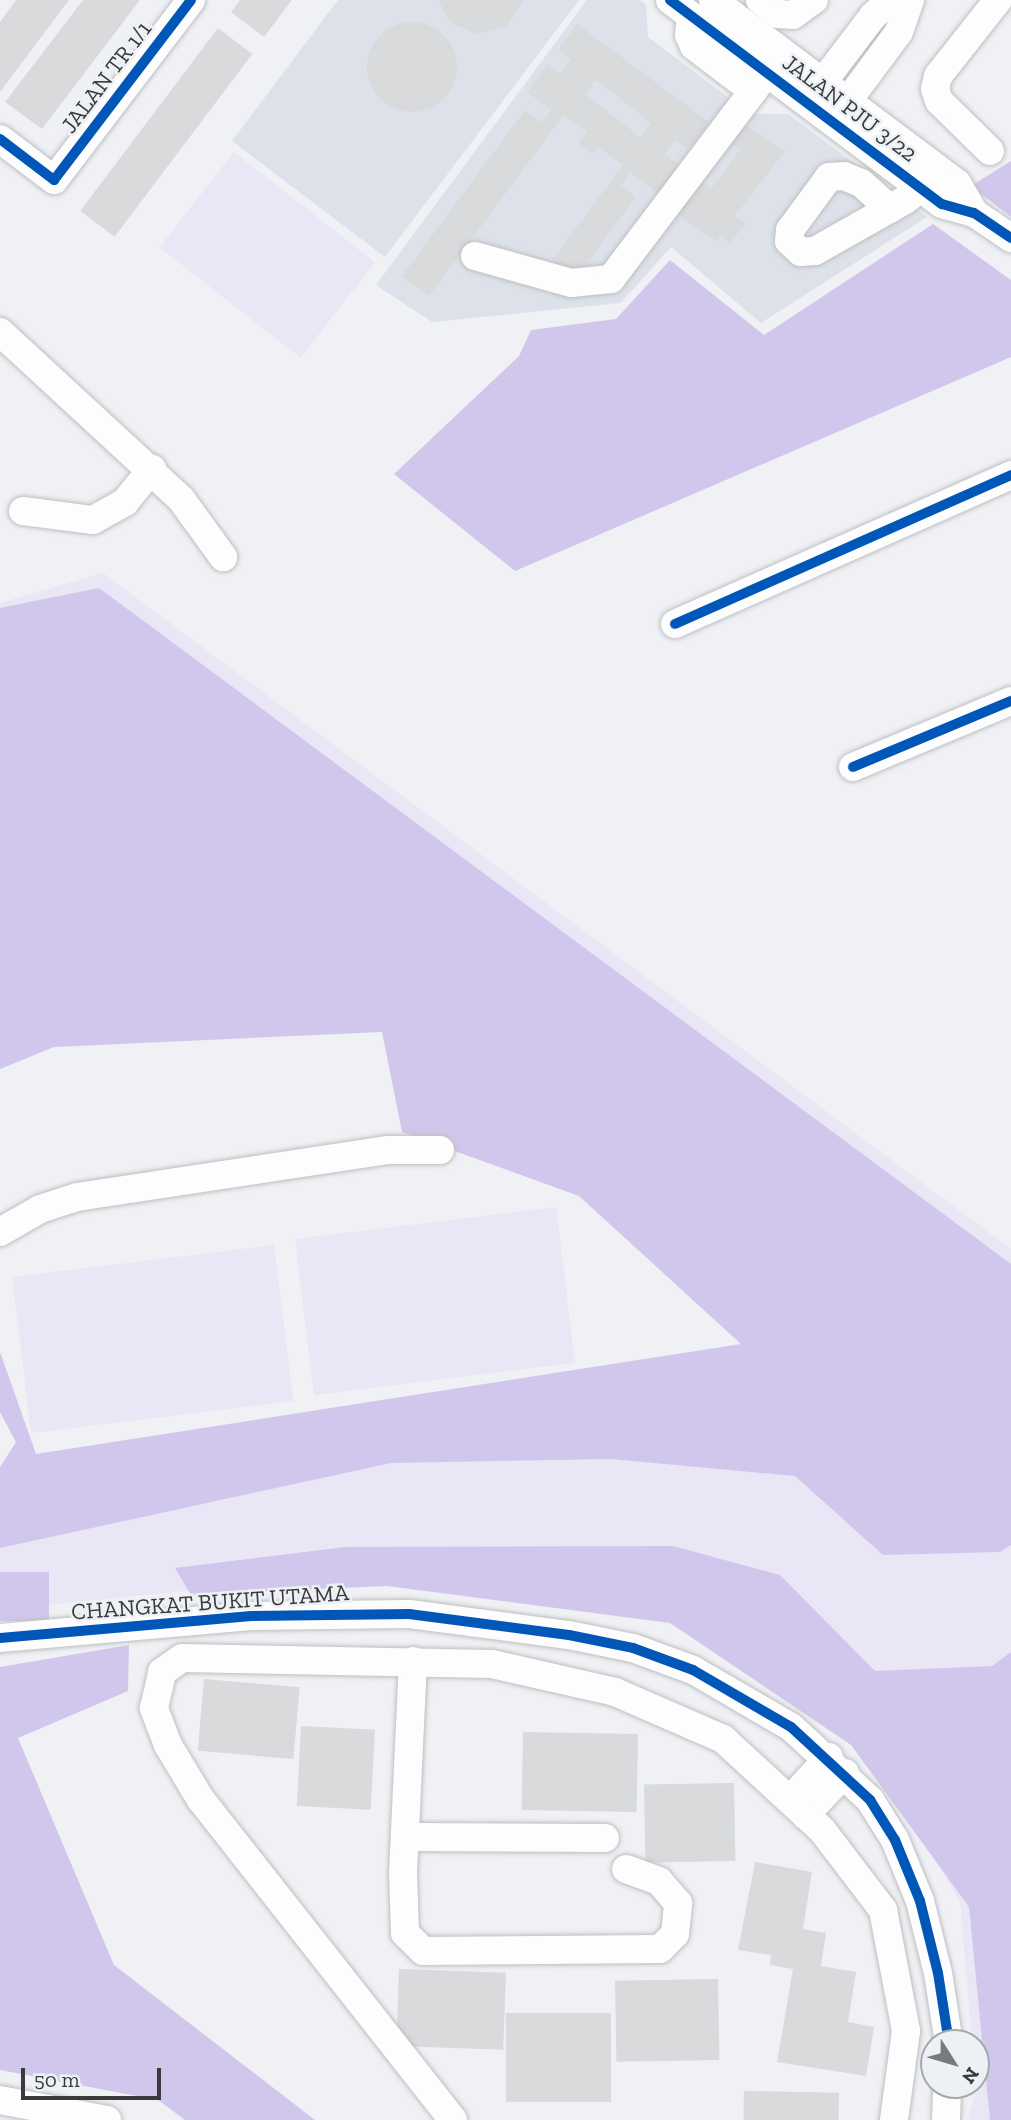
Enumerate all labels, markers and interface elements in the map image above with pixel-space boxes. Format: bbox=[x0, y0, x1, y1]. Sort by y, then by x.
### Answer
street label: JALAN TR 1/1 bbox=[55, 15, 157, 139]
street label: JALAN PJU 3/22 bbox=[777, 49, 923, 167]
street label: CHANGKAT BUKIT UTAMA bbox=[70, 1578, 350, 1626]
north arrow bbox=[920, 2029, 990, 2099]
scale bar bbox=[24, 2054, 164, 2098]
text: N bbox=[957, 2063, 984, 2088]
text: 50 m bbox=[34, 2067, 80, 2092]

